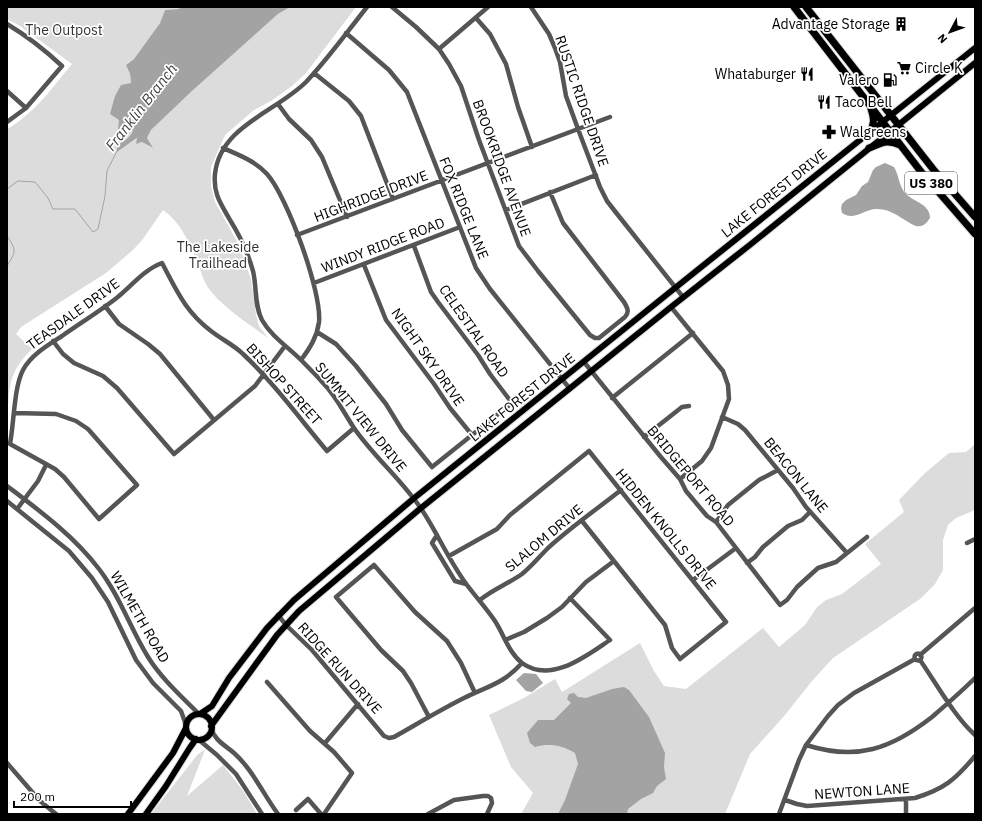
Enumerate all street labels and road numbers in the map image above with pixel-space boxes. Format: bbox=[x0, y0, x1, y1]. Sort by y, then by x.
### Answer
street label: RUSTIC RIDGE DRIVE bbox=[551, 33, 613, 169]
street label: BROOKRIDGE AVENUE bbox=[469, 97, 535, 239]
street label: LAKE FOREST DRIVE bbox=[717, 145, 831, 241]
street label: FOX RIDGE LANE bbox=[435, 154, 493, 262]
street label: HIGHRIDGE DRIVE bbox=[311, 166, 431, 226]
road number: US 380 bbox=[905, 172, 957, 194]
street label: WINDY RIDGE ROAD bbox=[319, 213, 447, 277]
street label: TEASDALE DRIVE bbox=[23, 274, 123, 354]
street label: CELESTIAL ROAD bbox=[435, 281, 513, 381]
street label: NIGHT SKY DRIVE bbox=[388, 305, 468, 409]
street label: BISHOP STREET bbox=[243, 339, 325, 429]
street label: LAKE FOREST DRIVE bbox=[465, 349, 579, 445]
street label: SUMMIT VIEW DRIVE bbox=[311, 359, 411, 475]
street label: BRIDGEPORT ROAD bbox=[644, 422, 738, 530]
street label: BEACON LANE bbox=[760, 434, 832, 516]
street label: HIDDEN KNOLLS DRIVE bbox=[612, 465, 720, 593]
street label: SLALOM DRIVE bbox=[501, 500, 587, 576]
street label: WILMETH ROAD bbox=[107, 568, 173, 666]
street label: RIDGE RUN DRIVE bbox=[294, 618, 386, 718]
street label: NEWTON LANE bbox=[814, 779, 910, 803]

